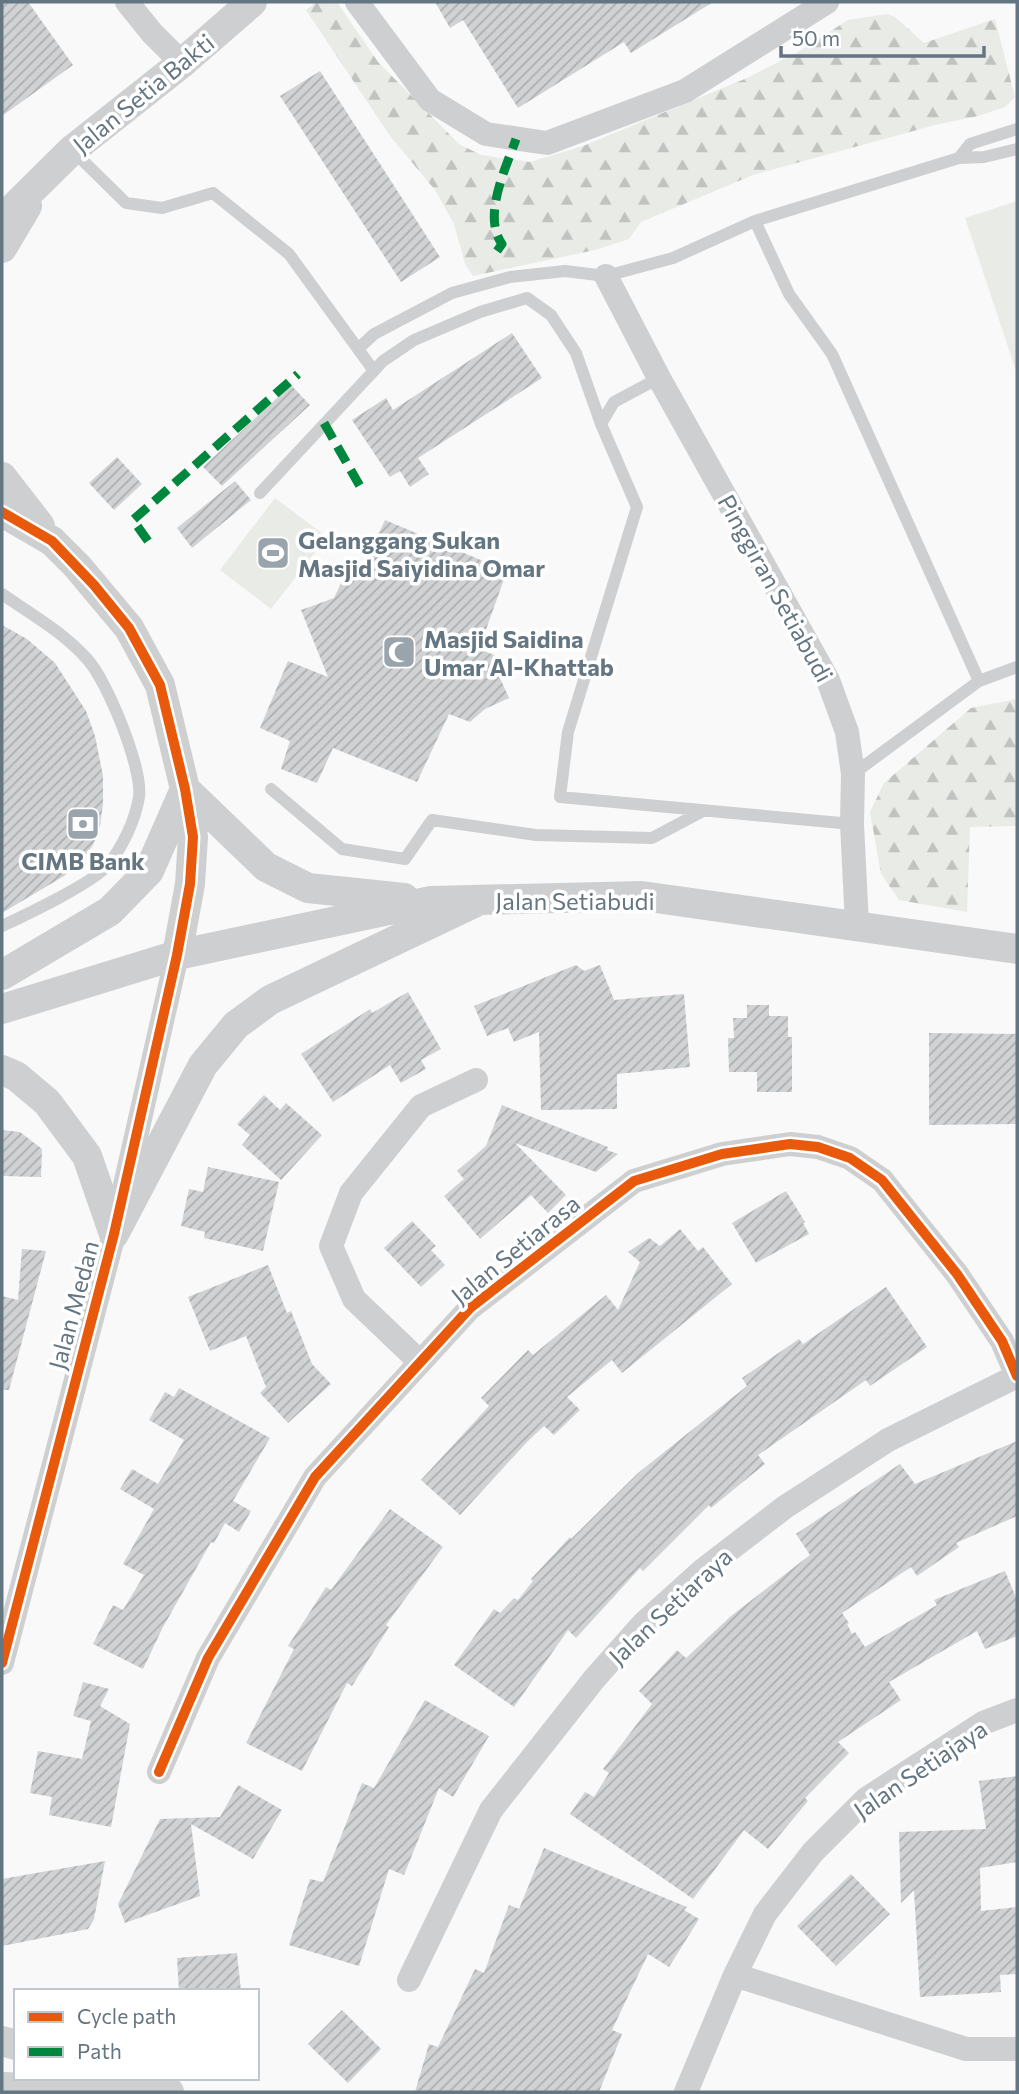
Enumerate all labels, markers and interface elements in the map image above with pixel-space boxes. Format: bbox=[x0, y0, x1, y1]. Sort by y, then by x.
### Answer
scale bar bbox=[781, 14, 984, 58]
text: 50 m bbox=[792, 25, 840, 50]
street label: Jalan Setia Bakti bbox=[67, 27, 219, 159]
street label: Pinggiran Setiabudi bbox=[712, 489, 840, 687]
place label: Gelanggang Sukan Masjid Saiyidina Omar bbox=[298, 525, 545, 582]
sports icon: Gelanggang Sukan Masjid Saiyidina Omar bbox=[254, 534, 292, 572]
place label: Masjid Saidina Umar Al-Khattab bbox=[424, 624, 614, 681]
mosque icon: Masjid Saidina Umar Al-Khattab bbox=[380, 633, 418, 671]
bank icon: CIMB Bank bbox=[64, 805, 102, 843]
place label: CIMB Bank bbox=[21, 846, 145, 875]
street label: Jalan Setiabudi bbox=[495, 886, 655, 915]
street label: Jalan Setiarasa bbox=[445, 1188, 585, 1310]
street label: Jalan Medan bbox=[42, 1237, 104, 1373]
street label: Jalan Setiaraya bbox=[602, 1542, 738, 1670]
street label: Jalan Setiajaya bbox=[848, 1714, 992, 1824]
legend bbox=[14, 1989, 259, 2080]
text: Cycle path bbox=[77, 2003, 176, 2028]
text: Path bbox=[77, 2038, 122, 2063]

